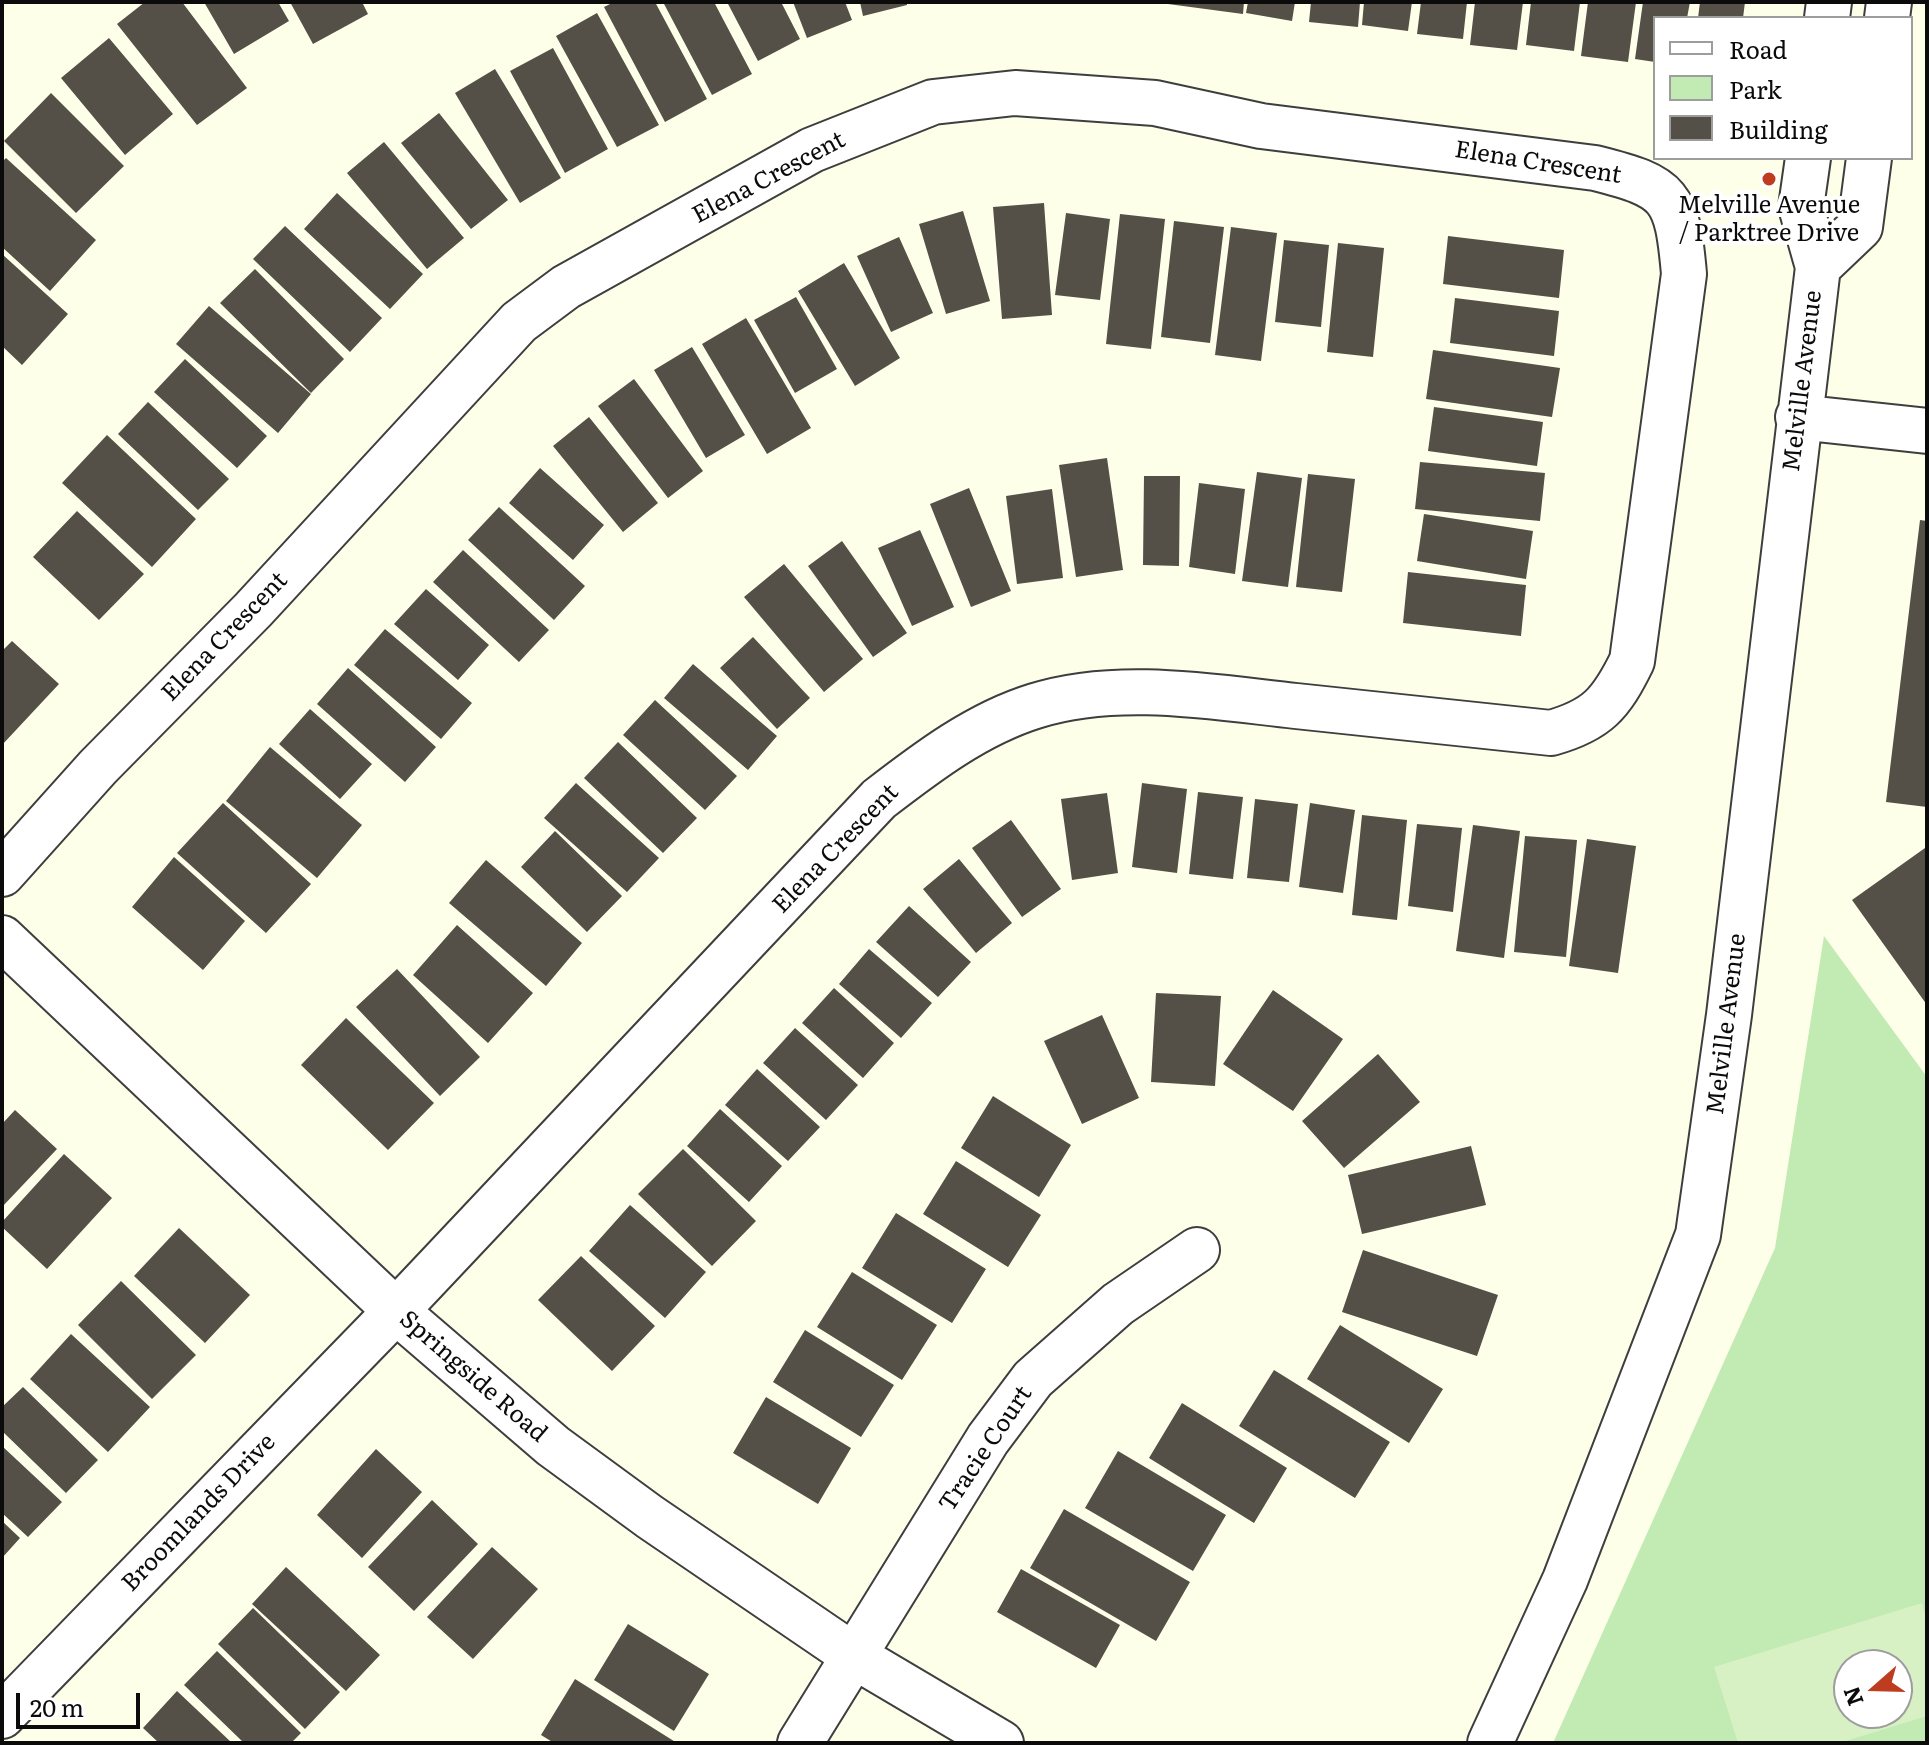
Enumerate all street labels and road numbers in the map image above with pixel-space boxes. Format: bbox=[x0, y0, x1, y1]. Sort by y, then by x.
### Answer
street label: Elena Crescent bbox=[688, 126, 850, 230]
street label: Elena Crescent bbox=[1452, 136, 1624, 190]
street label: Melville Avenue bbox=[1778, 289, 1828, 473]
street label: Elena Crescent bbox=[156, 566, 294, 708]
street label: Elena Crescent bbox=[767, 778, 905, 920]
street label: Melville Avenue bbox=[1702, 932, 1752, 1116]
street label: Springside Road bbox=[393, 1305, 553, 1449]
street label: Tracie Court bbox=[933, 1381, 1039, 1517]
street label: Broomlands Drive bbox=[116, 1428, 282, 1598]

